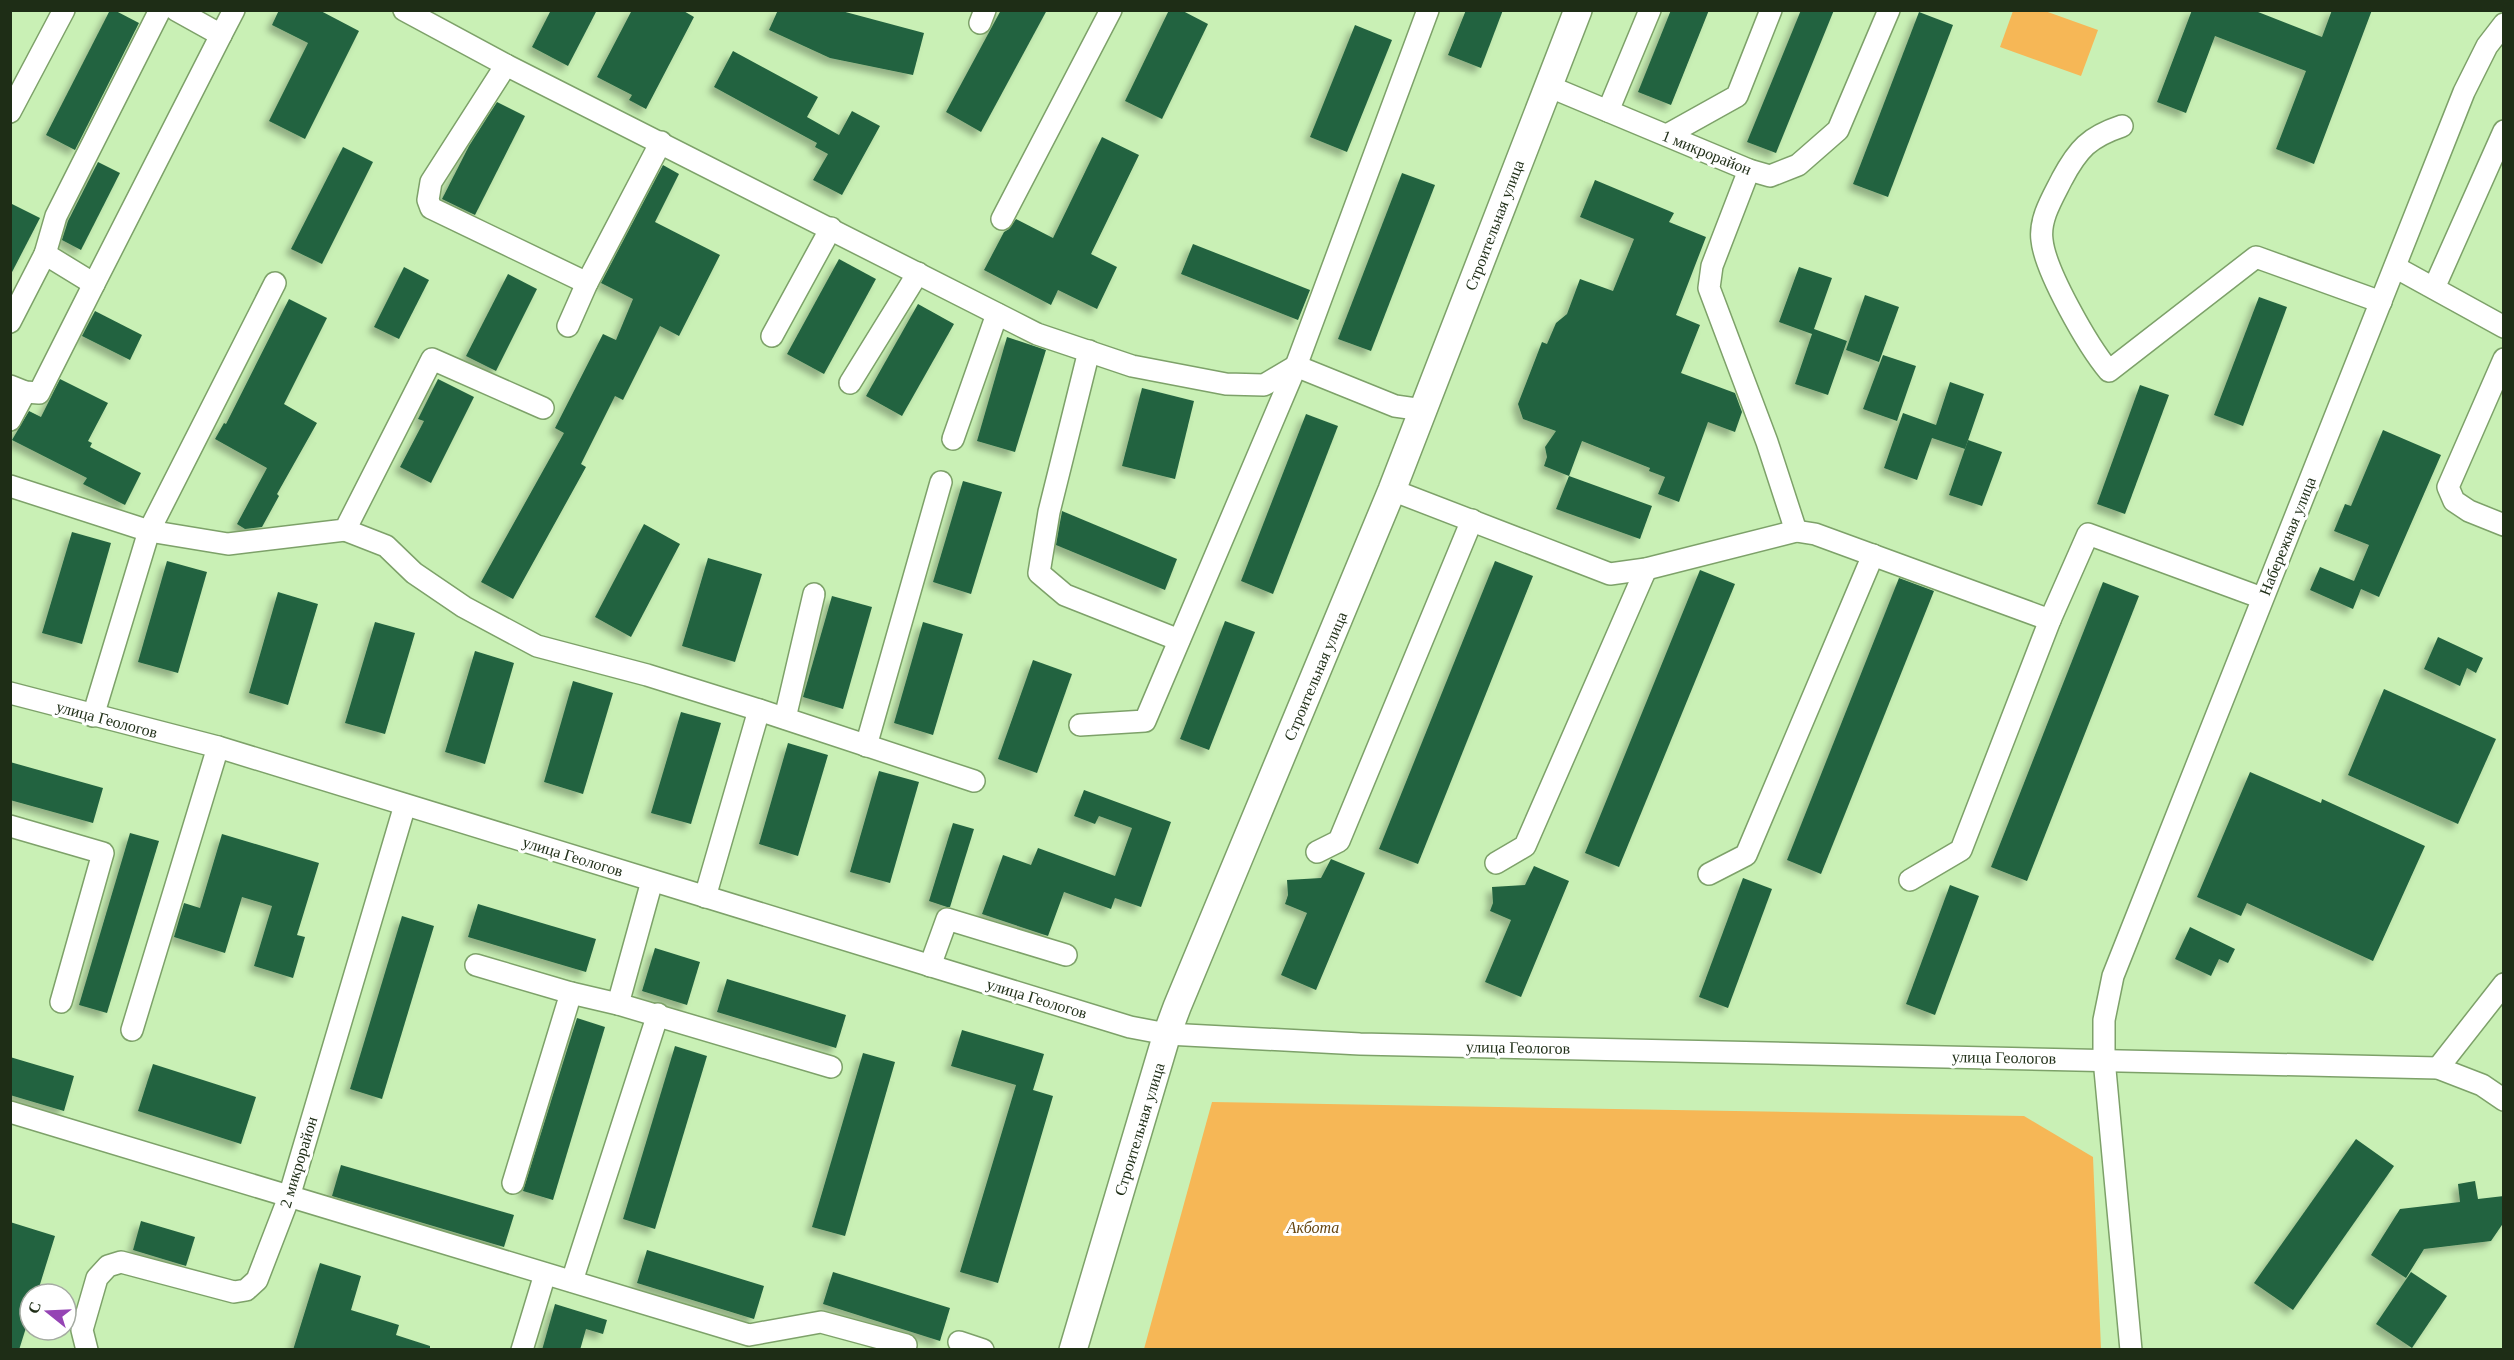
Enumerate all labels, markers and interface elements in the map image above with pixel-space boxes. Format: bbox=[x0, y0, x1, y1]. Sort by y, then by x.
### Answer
street label: 1 микрорайон bbox=[1659, 127, 1754, 179]
street label: Строительная улица bbox=[1462, 158, 1528, 293]
street label: Набережная улица bbox=[2256, 474, 2320, 598]
street label: Строительная улица bbox=[1281, 609, 1351, 743]
street label: улица Геологов bbox=[54, 698, 160, 742]
street label: улица Геологов bbox=[520, 833, 626, 881]
street label: улица Геологов bbox=[984, 975, 1090, 1023]
street label: улица Геологов bbox=[1466, 1038, 1571, 1058]
street label: улица Геологов bbox=[1952, 1048, 2057, 1068]
street label: Строительная улица bbox=[1111, 1061, 1169, 1198]
street label: 2 микрорайон bbox=[277, 1114, 322, 1210]
park label: Акбота bbox=[1286, 1219, 1339, 1236]
north arrow bbox=[18, 1282, 78, 1342]
text: С bbox=[24, 1299, 44, 1316]

